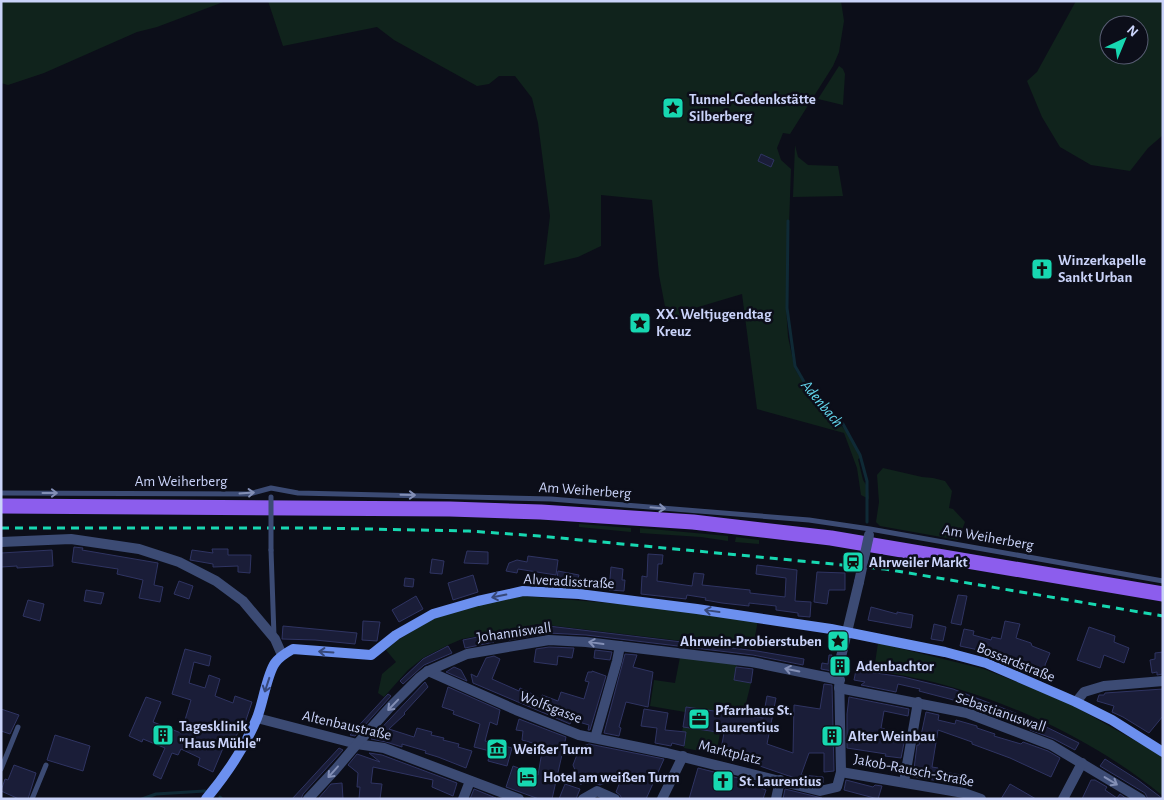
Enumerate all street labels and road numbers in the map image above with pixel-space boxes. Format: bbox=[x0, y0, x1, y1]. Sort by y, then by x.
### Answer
street label: Am Weiherberg bbox=[135, 474, 228, 489]
street label: Am Weiherberg bbox=[538, 480, 632, 501]
street label: Am Weiherberg bbox=[941, 522, 1036, 553]
street label: Alveradisstraße bbox=[523, 572, 615, 591]
street label: Johanniswall bbox=[476, 620, 552, 645]
street label: Bossardstraße bbox=[975, 640, 1057, 685]
street label: Wolfsgasse bbox=[517, 689, 584, 726]
street label: Sebastianuswall bbox=[954, 690, 1048, 735]
street label: Altenbaustraße bbox=[301, 708, 393, 743]
street label: Marktplatz bbox=[697, 737, 763, 768]
street label: Jakob-Rausch-Straße bbox=[853, 751, 975, 790]

